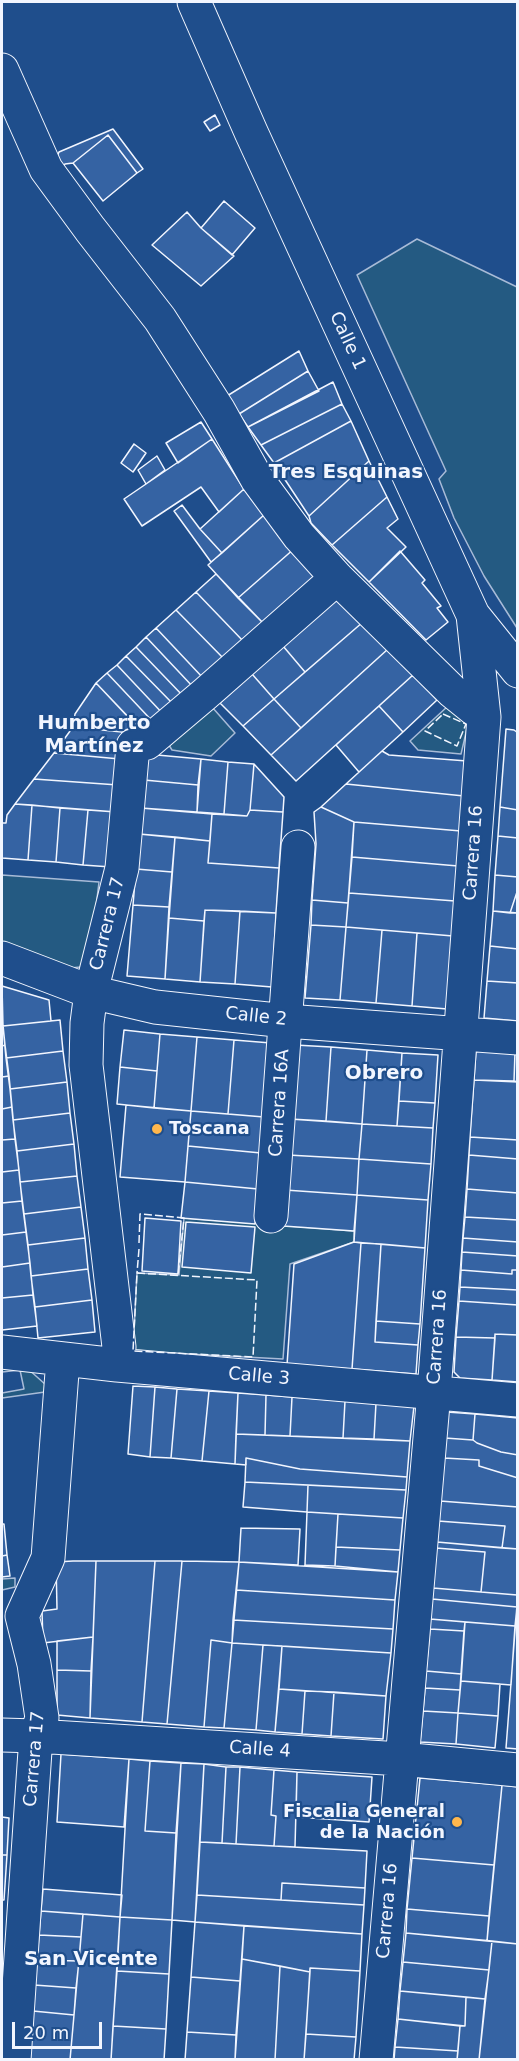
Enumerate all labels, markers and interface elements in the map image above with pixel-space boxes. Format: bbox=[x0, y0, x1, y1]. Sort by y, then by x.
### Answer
street label: Calle 1 bbox=[324, 308, 370, 374]
district label: Tres Esquinas bbox=[269, 461, 423, 485]
district label: Humberto Martínez bbox=[38, 712, 150, 759]
street label: Carrera 16 bbox=[460, 804, 488, 902]
street label: Carrera 17 bbox=[86, 875, 130, 973]
street label: Calle 2 bbox=[224, 1003, 288, 1031]
street label: Carrera 16A bbox=[265, 1048, 295, 1158]
district label: Obrero bbox=[345, 1062, 423, 1086]
place label: Toscana bbox=[169, 1118, 250, 1140]
marker: Toscana bbox=[150, 1122, 164, 1136]
street label: Carrera 16 bbox=[424, 1288, 452, 1386]
street label: Calle 3 bbox=[227, 1364, 291, 1390]
street label: Carrera 17 bbox=[20, 1710, 50, 1808]
street label: Calle 4 bbox=[228, 1737, 292, 1763]
place label: Fiscalia General de la Nación bbox=[283, 1801, 445, 1844]
marker: Fiscalia General de la Nación bbox=[450, 1815, 464, 1829]
street label: Carrera 16 bbox=[373, 1862, 403, 1960]
district label: San Vicente bbox=[24, 1948, 158, 1972]
scale bar bbox=[15, 2010, 105, 2048]
text: 20 m bbox=[23, 2022, 69, 2043]

